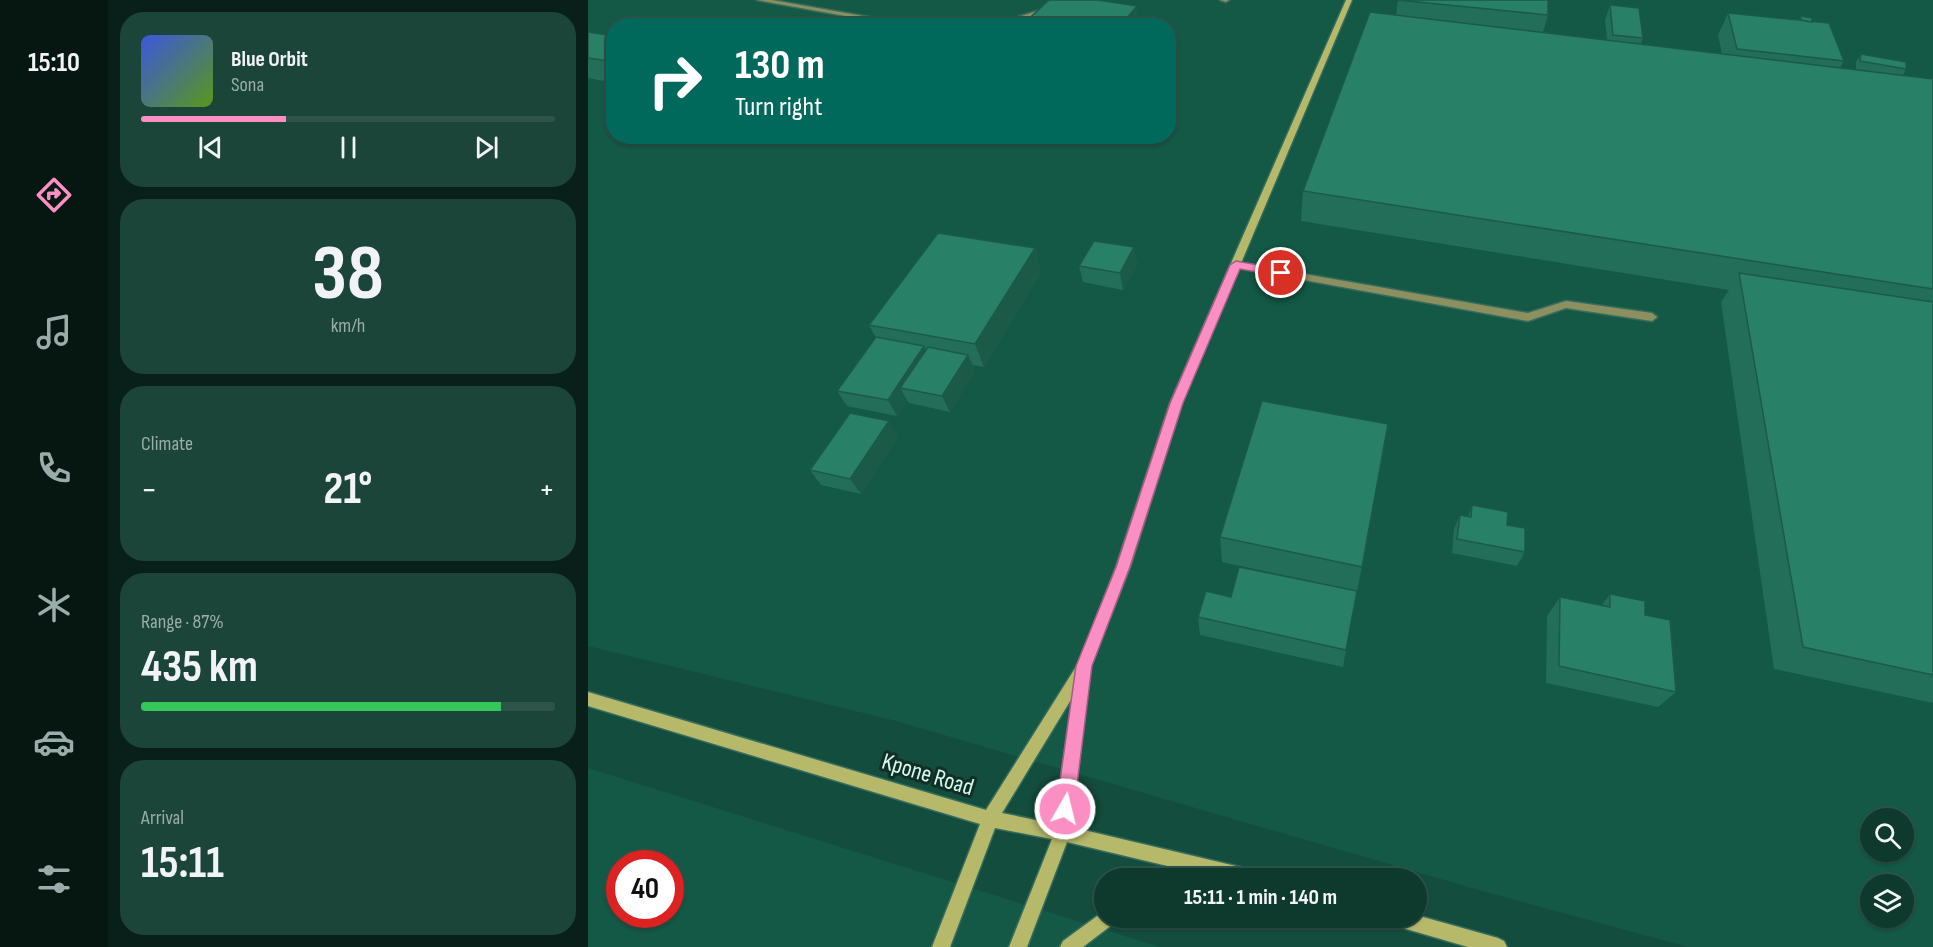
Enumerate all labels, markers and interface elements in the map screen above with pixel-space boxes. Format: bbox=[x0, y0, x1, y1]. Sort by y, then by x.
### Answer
text: 130 m bbox=[735, 40, 825, 91]
icon: right bbox=[636, 42, 714, 120]
text: Blue Orbit bbox=[231, 46, 308, 73]
text: 15:10 bbox=[28, 47, 80, 79]
text: Sona bbox=[231, 73, 264, 97]
text: Turn right bbox=[735, 91, 822, 123]
icon: previous bbox=[194, 131, 227, 164]
icon: pause bbox=[332, 131, 365, 164]
icon: next bbox=[470, 131, 503, 164]
icon: directions bbox=[33, 174, 75, 216]
text: 38 bbox=[312, 228, 384, 321]
pin bbox=[1255, 247, 1306, 298]
icon: arrive bbox=[1264, 256, 1297, 289]
icon: music bbox=[33, 311, 75, 353]
text: km/h bbox=[331, 314, 365, 338]
text: Climate bbox=[141, 432, 193, 456]
icon: phone bbox=[33, 447, 75, 489]
text: 21° bbox=[324, 462, 372, 517]
text: − bbox=[141, 470, 157, 510]
text: + bbox=[539, 470, 555, 510]
icon: climate bbox=[33, 584, 75, 626]
text: Range · 87% bbox=[141, 610, 224, 634]
text: 435 km bbox=[141, 640, 258, 695]
icon: car bbox=[33, 721, 75, 763]
street label: Kpone Road bbox=[879, 747, 977, 802]
position arrow bbox=[1033, 777, 1097, 841]
text: Arrival bbox=[141, 806, 184, 830]
map controls bbox=[1860, 808, 1914, 928]
button: search bbox=[1860, 808, 1914, 862]
text: 15:11 bbox=[141, 836, 224, 891]
speed limit sign: 40 bbox=[606, 850, 684, 928]
icon: filters bbox=[33, 858, 75, 900]
button: layers bbox=[1860, 874, 1914, 928]
text: 15:11 · 1 min · 140 m bbox=[1184, 884, 1337, 911]

